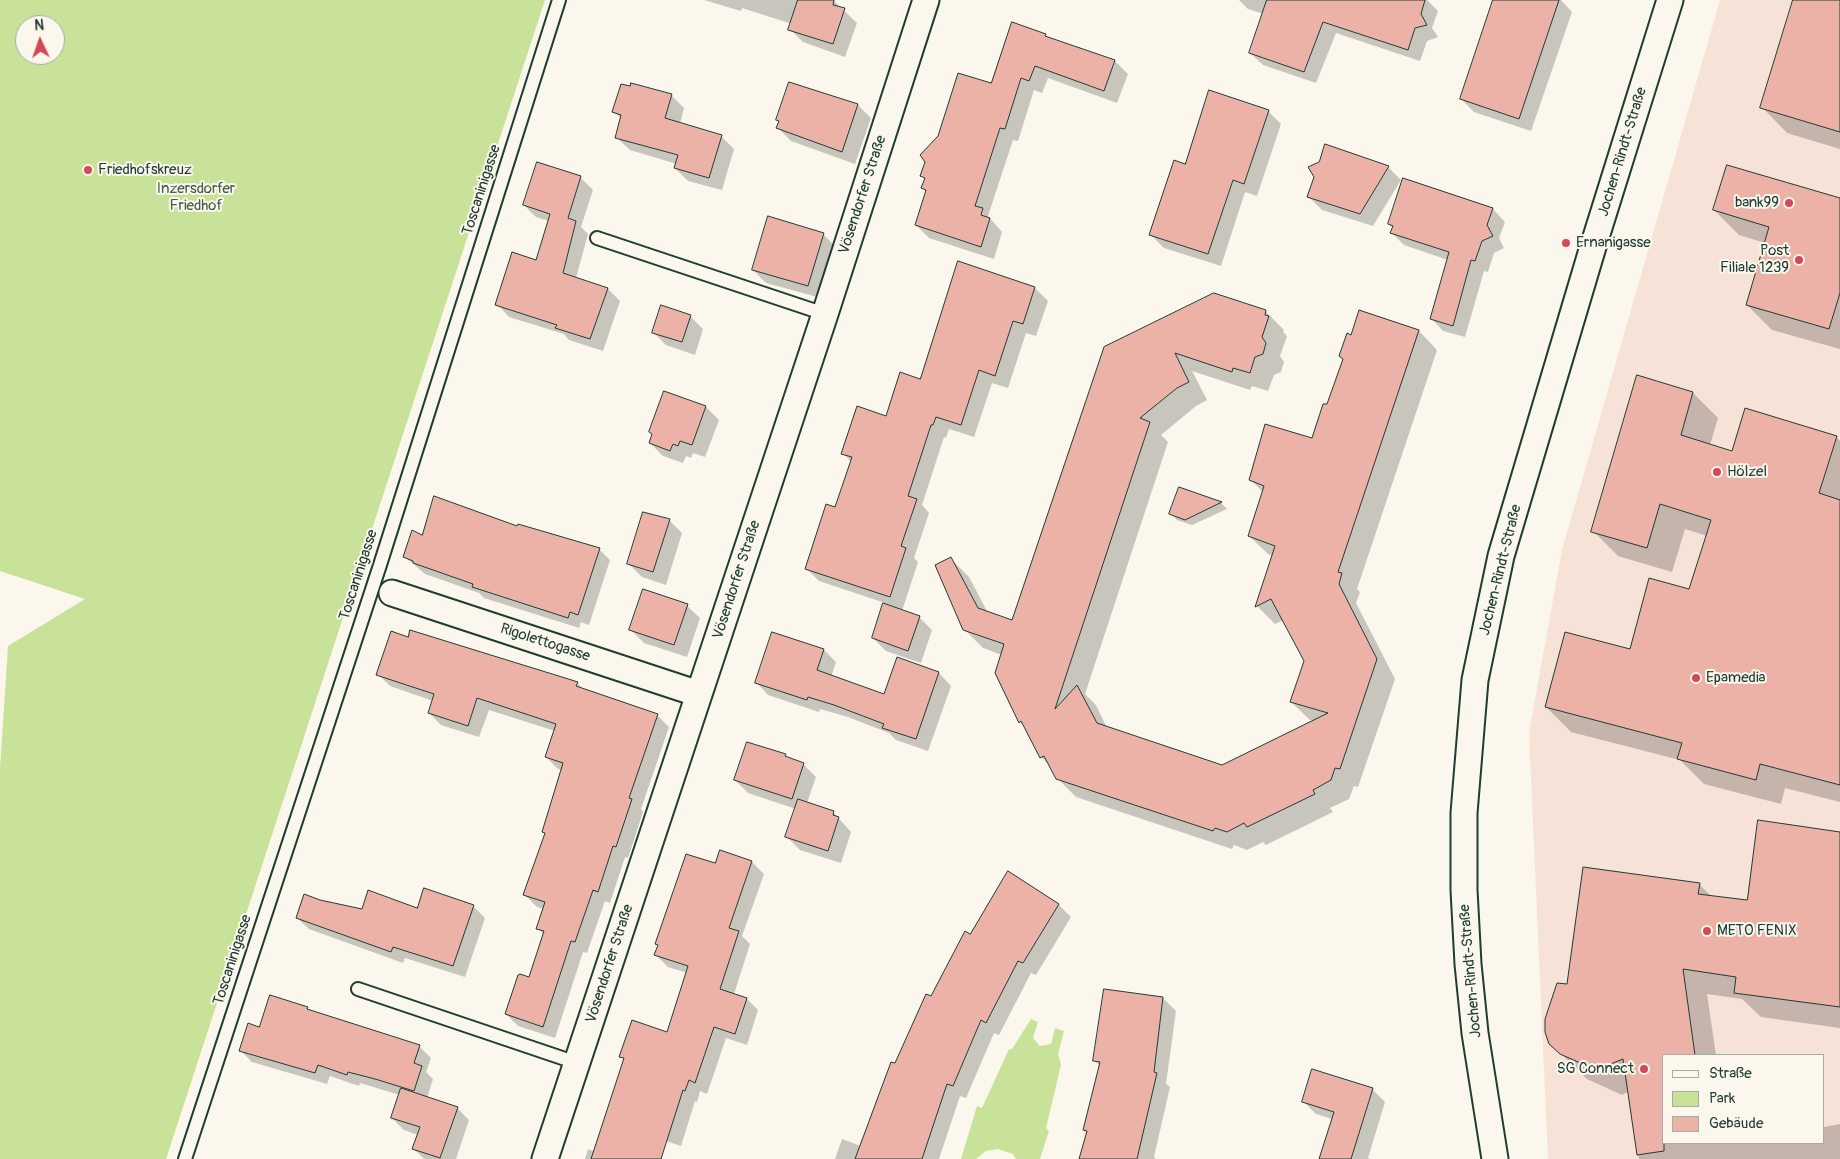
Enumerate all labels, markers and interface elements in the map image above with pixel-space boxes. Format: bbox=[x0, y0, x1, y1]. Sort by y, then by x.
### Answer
north arrow bbox=[15, 15, 65, 65]
text: N bbox=[34, 17, 44, 34]
street label: Jochen-Rindt-Straße bbox=[1595, 85, 1651, 219]
street label: Vösendorfer Straße bbox=[835, 133, 891, 257]
street label: Toscaninigasse bbox=[459, 142, 505, 238]
place label: Friedhofskreuz bbox=[98, 161, 192, 179]
marker: Friedhofskreuz bbox=[82, 164, 94, 176]
park label: Inzersdorfer Friedhof bbox=[157, 180, 235, 215]
place label: bank99 bbox=[1735, 194, 1779, 212]
marker: bank99 bbox=[1783, 197, 1795, 209]
place label: Ernanigasse bbox=[1576, 234, 1651, 252]
marker: Ernanigasse bbox=[1560, 237, 1572, 249]
place label: Post Filiale 1239 bbox=[1720, 242, 1789, 277]
marker: Post Filiale 1239 bbox=[1793, 254, 1805, 266]
place label: Hölzel bbox=[1727, 463, 1767, 481]
marker: Hölzel bbox=[1711, 466, 1723, 478]
street label: Jochen-Rindt-Straße bbox=[1476, 503, 1526, 637]
street label: Vösendorfer Straße bbox=[709, 518, 765, 642]
street label: Toscaninigasse bbox=[336, 527, 382, 623]
street label: Rigolettogasse bbox=[498, 620, 592, 666]
place label: Epamedia bbox=[1706, 669, 1766, 687]
marker: Epamedia bbox=[1690, 672, 1702, 684]
street label: Vösendorfer Straße bbox=[582, 902, 638, 1026]
street label: Jochen-Rindt-Straße bbox=[1456, 903, 1486, 1039]
street label: Toscaninigasse bbox=[210, 912, 256, 1008]
place label: METO FENIX bbox=[1717, 922, 1797, 940]
marker: METO FENIX bbox=[1701, 925, 1713, 937]
legend bbox=[1662, 1054, 1825, 1144]
place label: SG Connect bbox=[1557, 1060, 1634, 1078]
marker: SG Connect bbox=[1638, 1063, 1650, 1075]
text: Straße bbox=[1709, 1064, 1752, 1083]
text: Park bbox=[1709, 1089, 1735, 1108]
text: Gebäude bbox=[1709, 1114, 1763, 1133]

